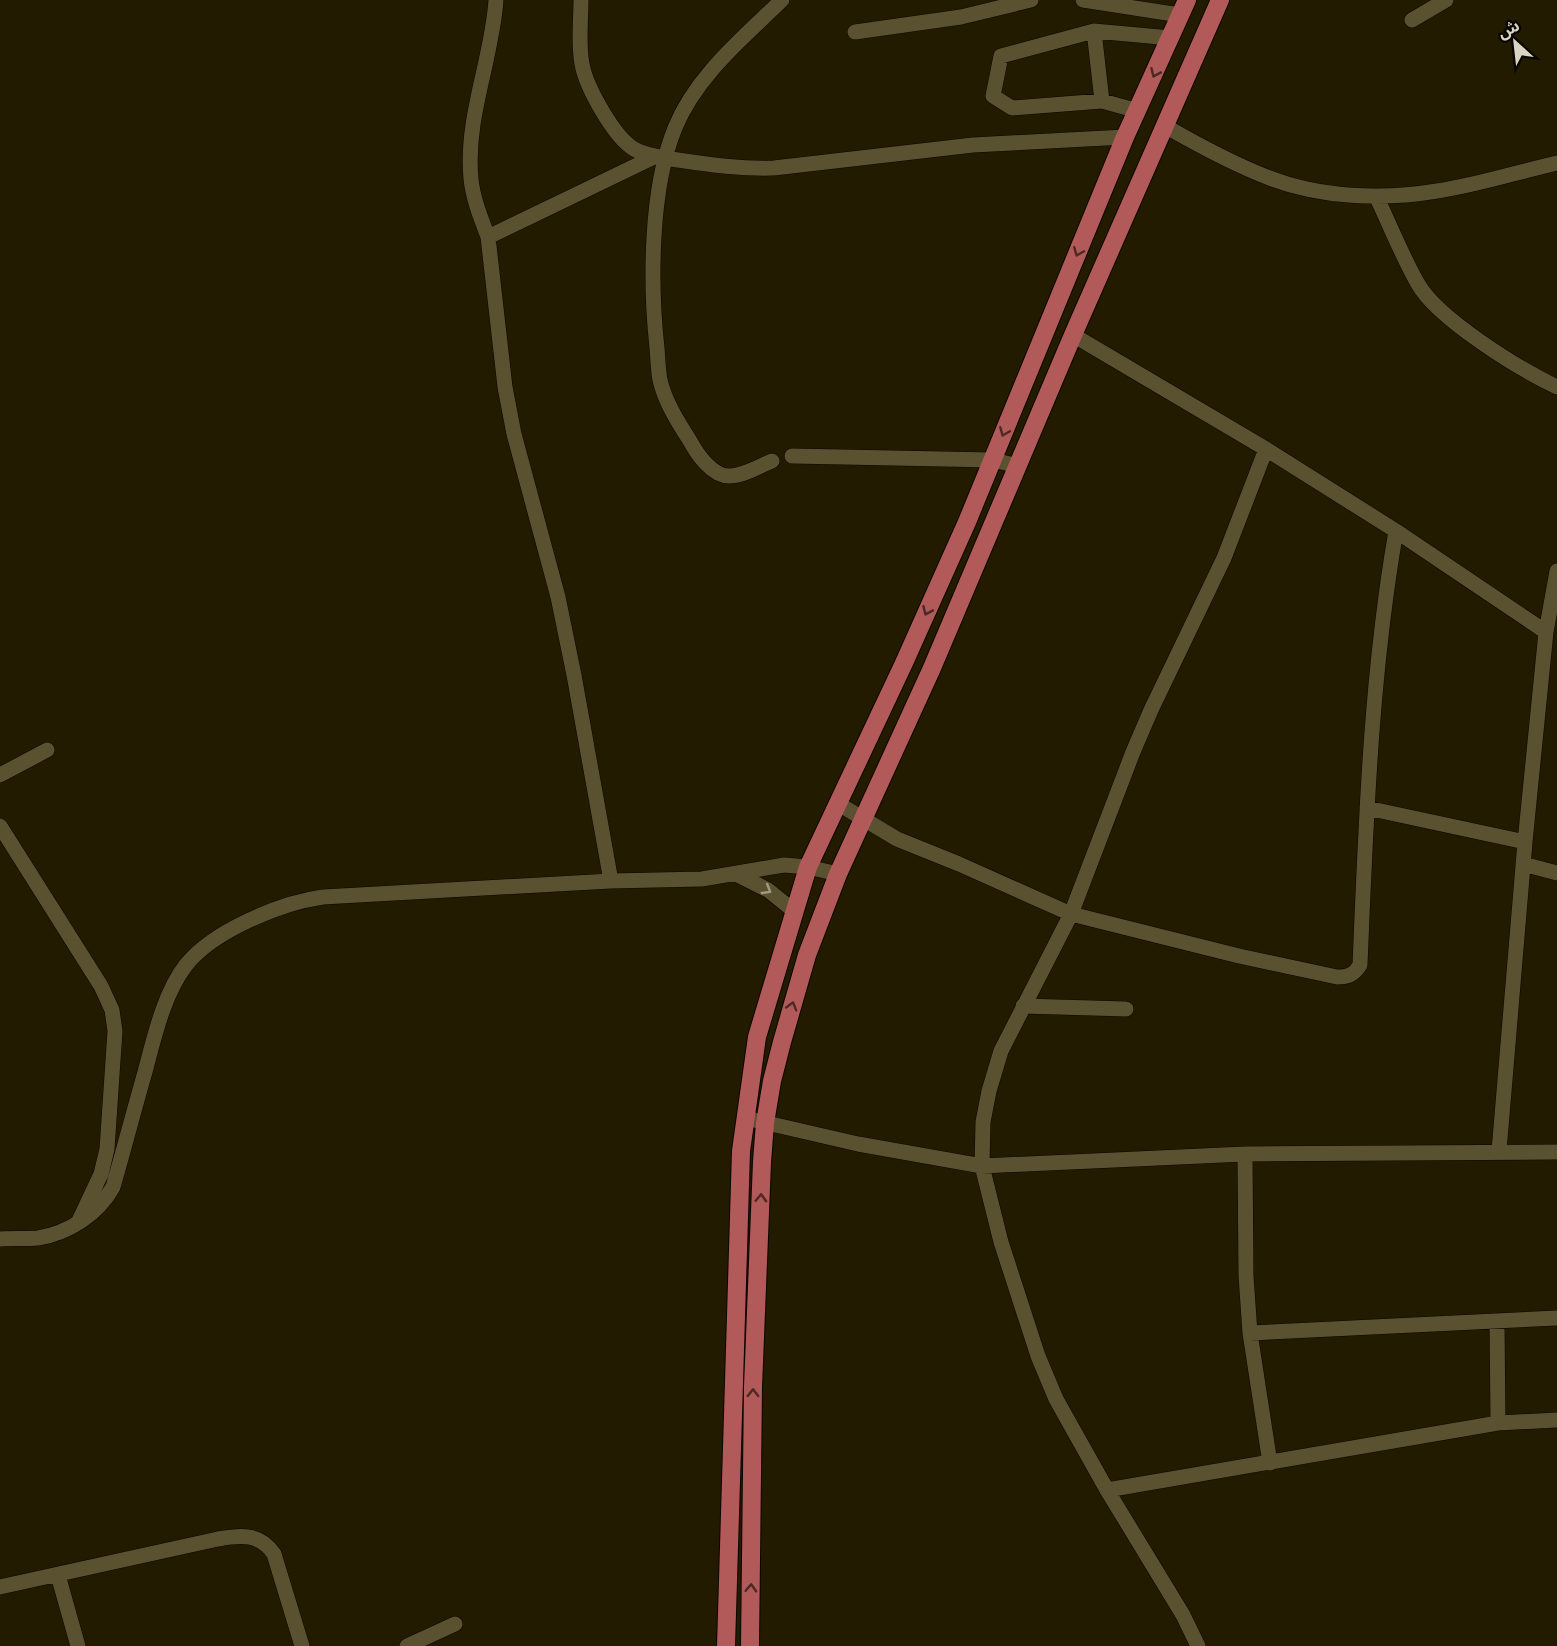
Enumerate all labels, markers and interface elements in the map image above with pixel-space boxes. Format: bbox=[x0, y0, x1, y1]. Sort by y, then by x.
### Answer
north arrow bbox=[1485, 12, 1545, 72]
text: ش bbox=[1495, 16, 1523, 43]
one-way arrow bbox=[1151, 66, 1163, 77]
one-way arrow bbox=[1073, 246, 1085, 257]
one-way arrow bbox=[999, 426, 1011, 437]
one-way arrow bbox=[922, 605, 934, 616]
one-way arrow bbox=[761, 882, 771, 894]
one-way arrow bbox=[785, 1001, 797, 1012]
one-way arrow bbox=[755, 1193, 767, 1202]
one-way arrow bbox=[747, 1388, 759, 1397]
one-way arrow bbox=[744, 1583, 757, 1592]

